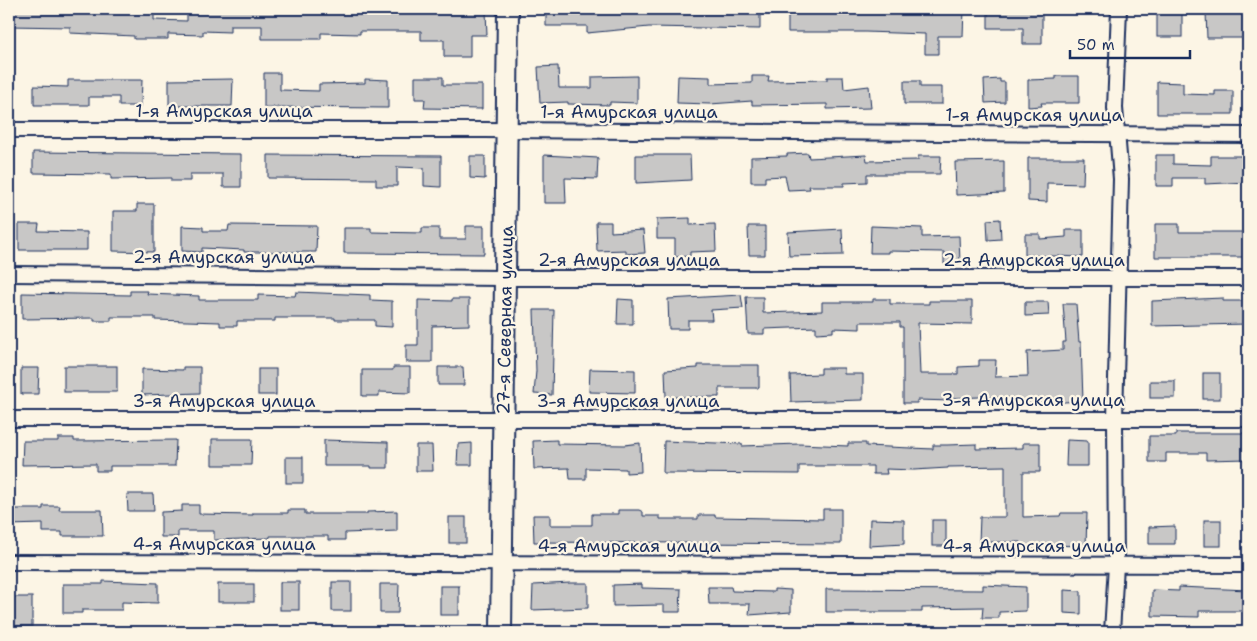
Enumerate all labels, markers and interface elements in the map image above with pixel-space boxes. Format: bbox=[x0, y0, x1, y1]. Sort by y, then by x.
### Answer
scale bar bbox=[1070, 28, 1190, 60]
text: 50 m bbox=[1077, 35, 1115, 55]
street label: 1-я Амурская улица bbox=[135, 99, 313, 123]
street label: 1-я Амурская улица bbox=[540, 100, 718, 124]
street label: 1-я Амурская улица bbox=[945, 103, 1123, 127]
street label: 27-я Северная улица bbox=[491, 225, 519, 415]
street label: 2-я Амурская улица bbox=[133, 245, 315, 269]
street label: 2-я Амурская улица bbox=[538, 248, 720, 272]
street label: 2-я Амурская улица bbox=[943, 248, 1125, 272]
street label: 3-я Амурская улица bbox=[942, 388, 1124, 412]
street label: 3-я Амурская улица bbox=[133, 389, 315, 413]
street label: 3-я Амурская улица bbox=[537, 389, 719, 413]
street label: 4-я Амурская улица bbox=[132, 532, 316, 556]
street label: 4-я Амурская улица bbox=[537, 534, 721, 558]
street label: 4-я Амурская улица bbox=[942, 534, 1126, 558]

